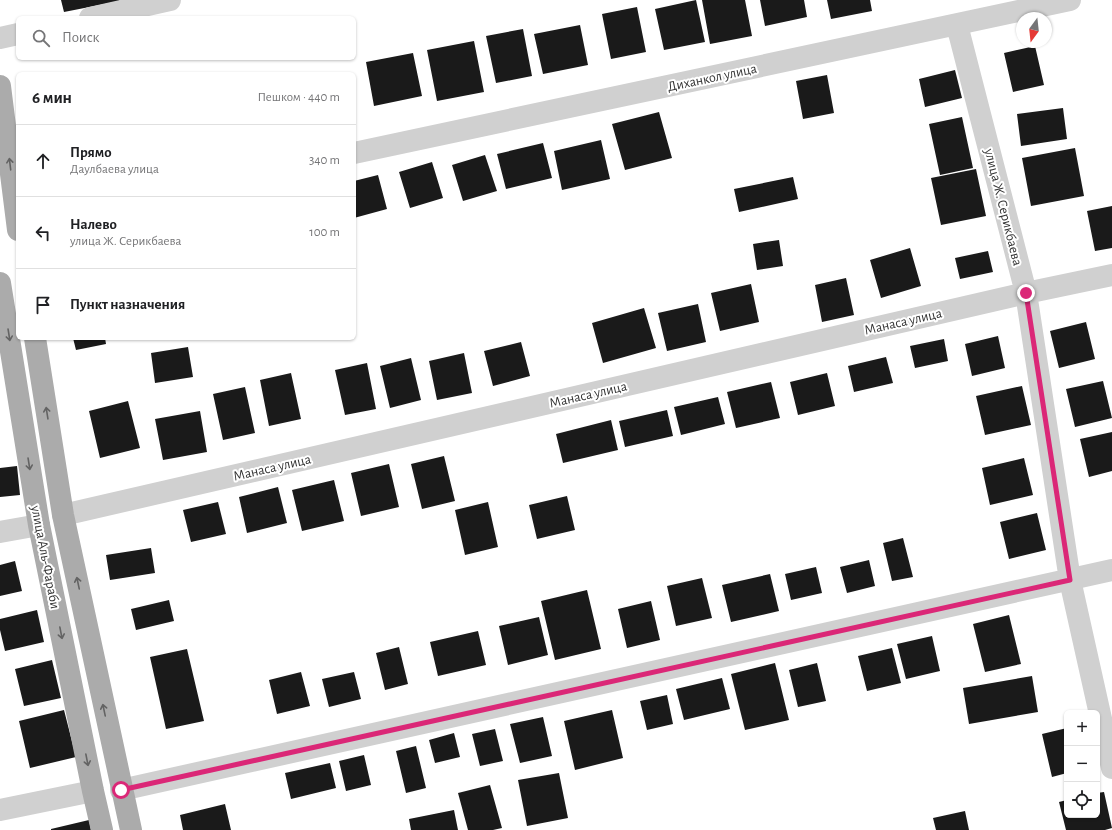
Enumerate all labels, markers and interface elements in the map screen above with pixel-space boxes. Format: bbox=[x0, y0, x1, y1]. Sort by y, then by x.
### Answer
north arrow bbox=[1016, 12, 1052, 48]
search box bbox=[16, 16, 356, 60]
icon: search bbox=[30, 27, 52, 49]
text: Поиск bbox=[62, 30, 100, 45]
street label: Диханкол улица bbox=[666, 62, 759, 94]
text: 6 мин bbox=[32, 89, 72, 106]
text: Пешком · 440 m bbox=[257, 91, 340, 104]
text: Прямо bbox=[70, 145, 112, 160]
street label: улица Ж. Серикбаева bbox=[981, 146, 1024, 268]
icon: ahead bbox=[32, 150, 54, 172]
text: 340 m bbox=[309, 154, 340, 167]
one-way arrow bbox=[6, 158, 13, 171]
text: Даулбаева улица bbox=[70, 163, 159, 176]
text: Налево bbox=[70, 217, 117, 232]
icon: left bbox=[32, 222, 54, 244]
text: 100 m bbox=[309, 226, 340, 239]
text: улица Ж. Серикбаева bbox=[70, 235, 182, 248]
route end bbox=[1017, 284, 1035, 302]
icon: arrive bbox=[32, 294, 54, 316]
text: Пункт назначения bbox=[70, 297, 185, 312]
street label: Манаса улица bbox=[863, 306, 944, 338]
one-way arrow bbox=[5, 328, 13, 341]
street label: Манаса улица bbox=[548, 379, 629, 411]
one-way arrow bbox=[43, 407, 51, 420]
street label: Манаса улица bbox=[232, 452, 313, 484]
one-way arrow bbox=[26, 457, 34, 470]
street label: улица Аль-Фараби bbox=[28, 503, 62, 610]
one-way arrow bbox=[73, 577, 81, 590]
one-way arrow bbox=[57, 626, 65, 639]
one-way arrow bbox=[100, 704, 108, 717]
map controls bbox=[1064, 710, 1100, 818]
button: + bbox=[1064, 710, 1100, 746]
button: − bbox=[1064, 746, 1100, 782]
one-way arrow bbox=[83, 753, 91, 766]
route start bbox=[112, 781, 130, 799]
button: locate bbox=[1064, 782, 1100, 818]

